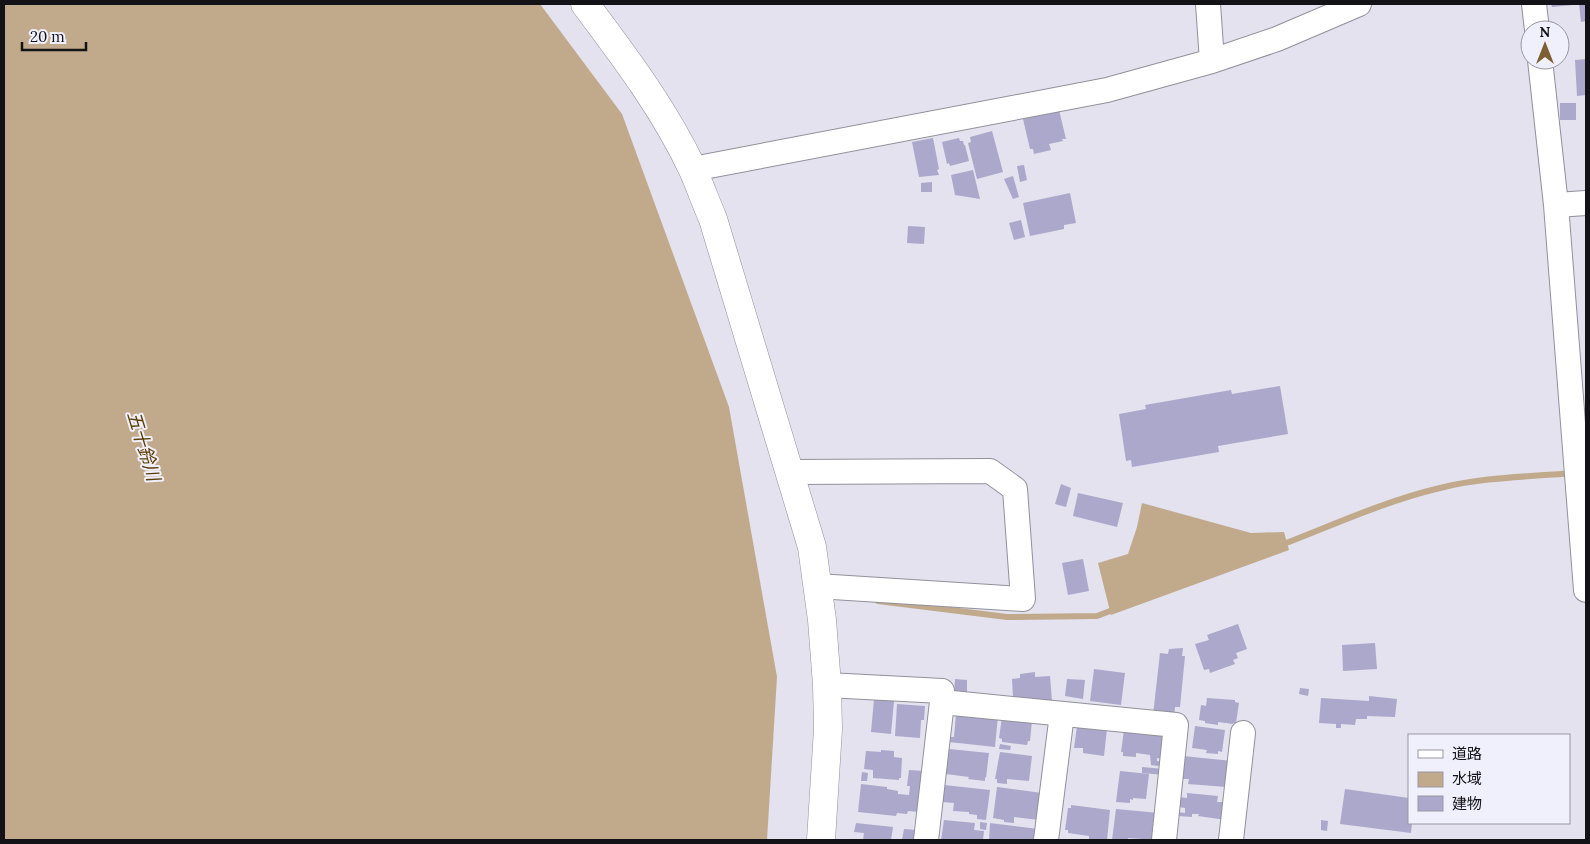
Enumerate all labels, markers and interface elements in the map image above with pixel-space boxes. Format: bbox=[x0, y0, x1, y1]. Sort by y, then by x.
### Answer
scale bar bbox=[22, 20, 86, 52]
north arrow bbox=[1520, 20, 1570, 70]
text: N bbox=[1540, 23, 1551, 41]
text: 20 m bbox=[30, 27, 65, 46]
water label: 五十鈴川 bbox=[122, 408, 166, 486]
legend bbox=[1408, 734, 1570, 824]
text: 道路 bbox=[1452, 744, 1482, 763]
text: 水域 bbox=[1452, 769, 1482, 788]
text: 建物 bbox=[1452, 794, 1482, 813]

